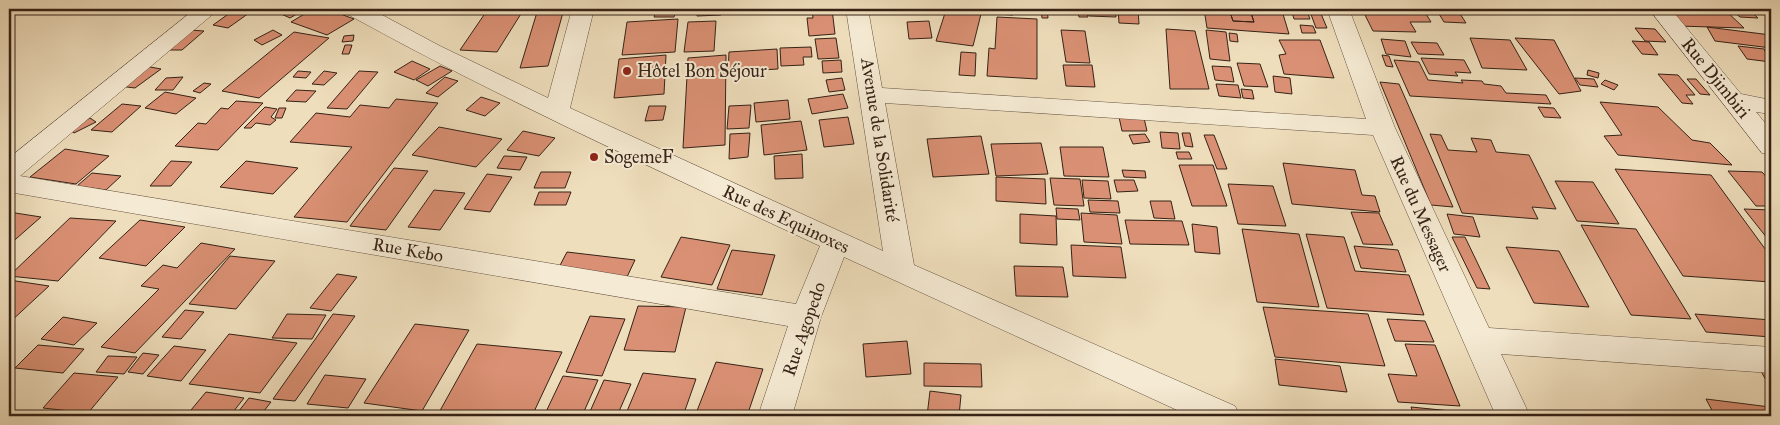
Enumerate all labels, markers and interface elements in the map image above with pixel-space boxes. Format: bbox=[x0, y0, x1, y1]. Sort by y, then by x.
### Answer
street label: Rue Djimbiri bbox=[1677, 33, 1755, 123]
street label: Avenue de la Solidarité bbox=[856, 55, 904, 224]
place label: Hôtel Bon Séjour bbox=[637, 60, 767, 82]
marker: Hôtel Bon Séjour bbox=[621, 65, 633, 77]
place label: SogemeF bbox=[604, 146, 674, 169]
marker: SogemeF bbox=[588, 151, 600, 163]
street label: Rue du Messager bbox=[1385, 152, 1457, 276]
street label: Rue des Equinoxes bbox=[719, 180, 853, 259]
street label: Rue Kebo bbox=[371, 233, 445, 267]
street label: Rue Agopedo bbox=[778, 279, 831, 379]

